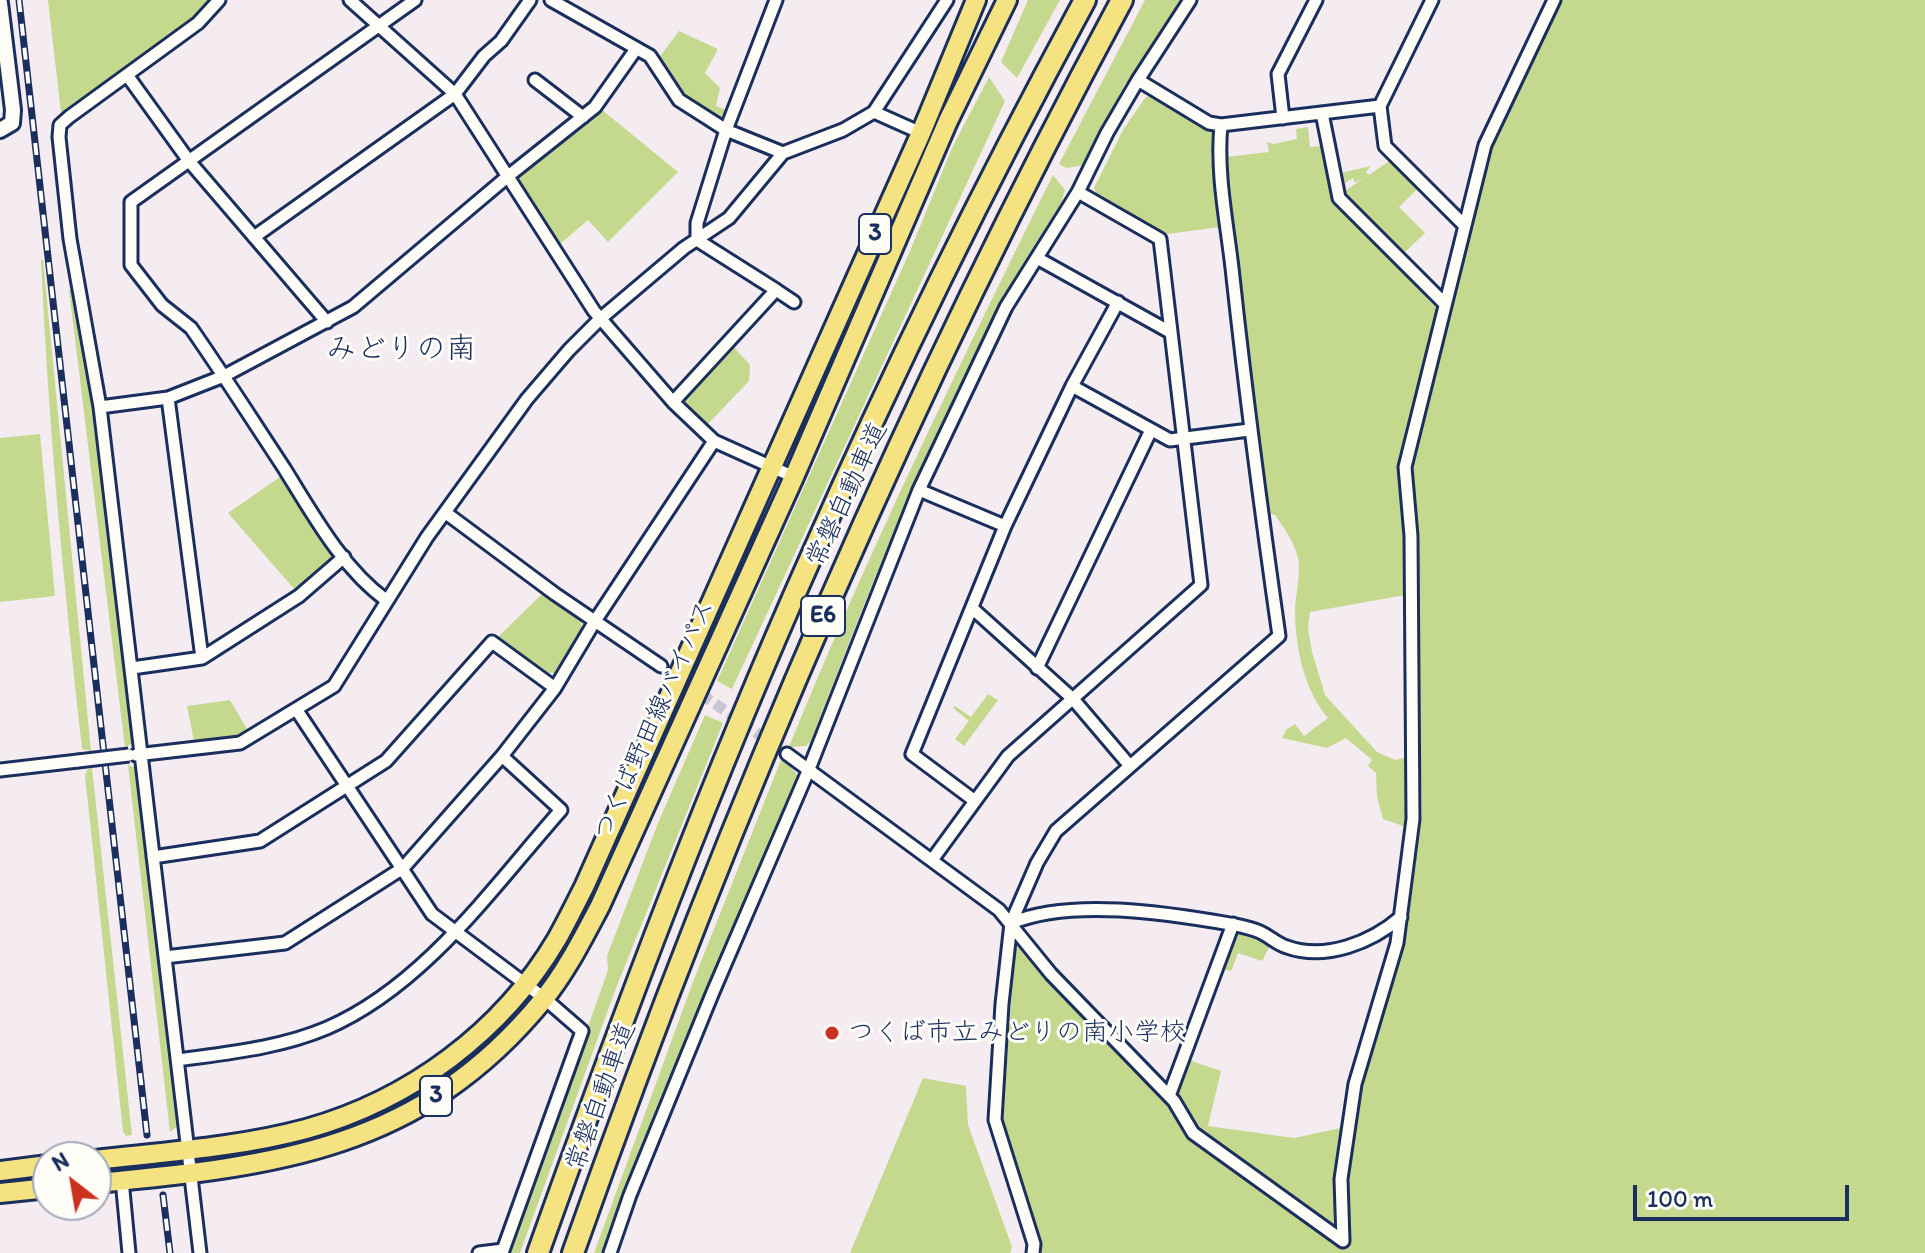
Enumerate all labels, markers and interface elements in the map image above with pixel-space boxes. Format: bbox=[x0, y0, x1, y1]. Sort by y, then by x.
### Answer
road number: 3 bbox=[859, 214, 891, 254]
district label: みどりの南 bbox=[326, 332, 476, 368]
street label: 常磐自動車道 bbox=[801, 418, 895, 572]
street label: つくば野田線バイパス bbox=[588, 595, 722, 845]
road number: E6 bbox=[801, 596, 845, 636]
place label: つくば市立みどりの南小学校 bbox=[848, 1017, 1186, 1049]
street label: 常磐自動車道 bbox=[561, 1018, 643, 1176]
marker: つくば市立みどりの南小学校 bbox=[823, 1024, 841, 1042]
road number: 3 bbox=[420, 1076, 452, 1116]
north arrow bbox=[32, 1141, 112, 1221]
text: N bbox=[47, 1146, 74, 1177]
scale bar bbox=[1637, 1169, 1853, 1219]
text: 100 m bbox=[1647, 1184, 1713, 1213]

